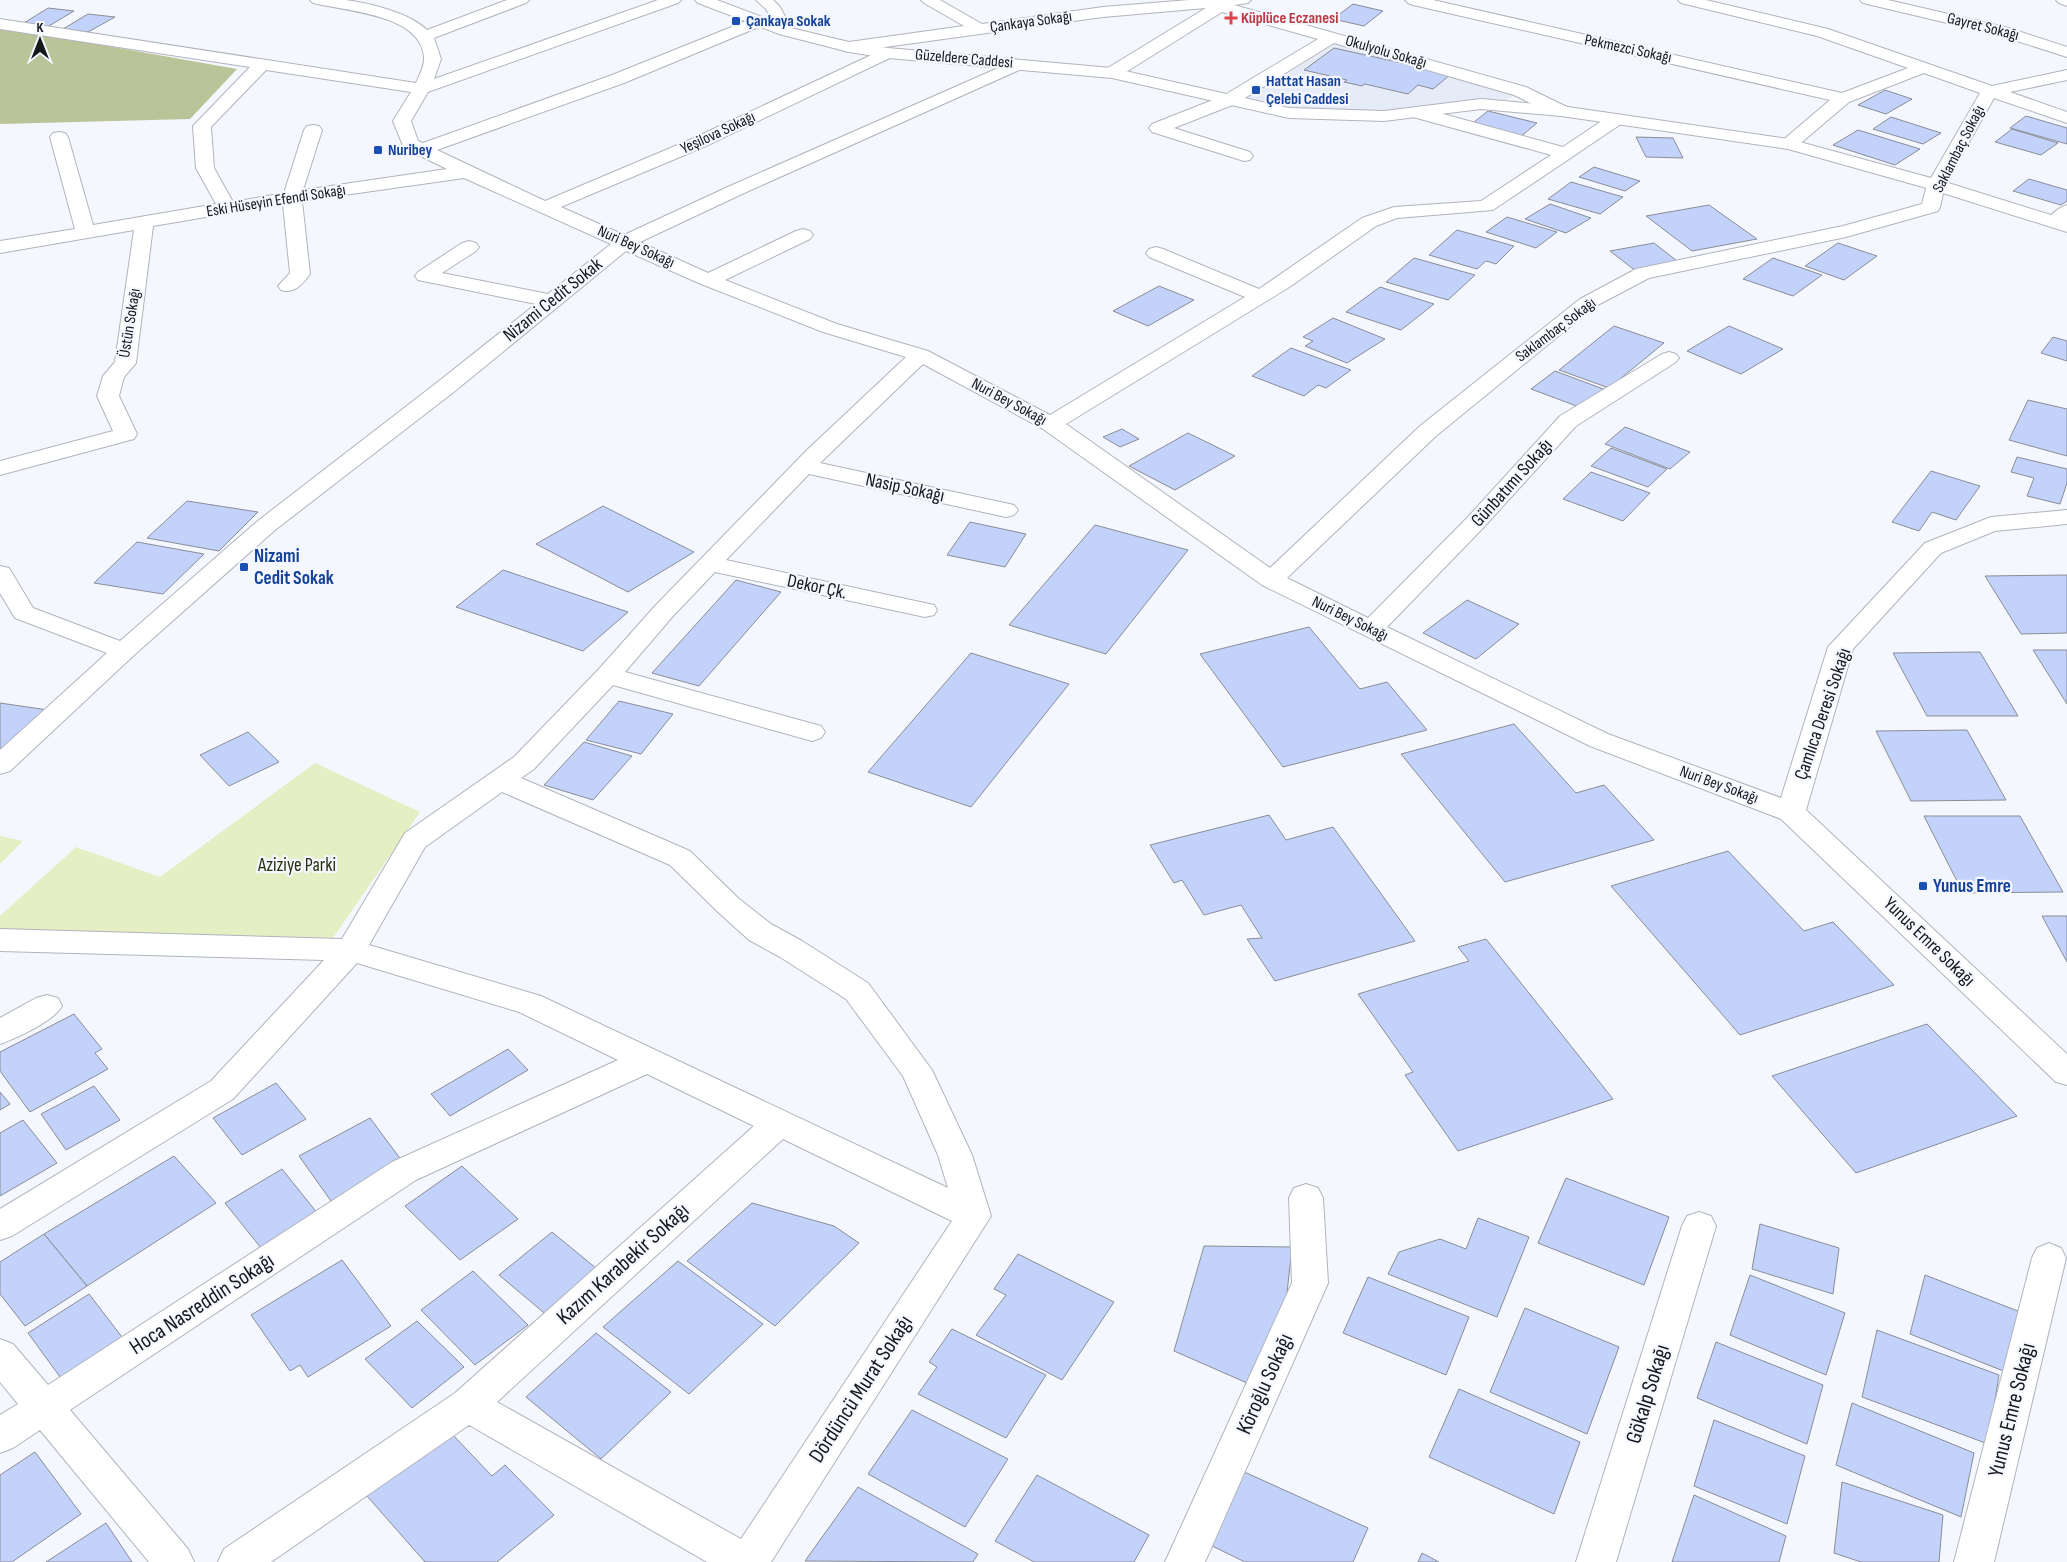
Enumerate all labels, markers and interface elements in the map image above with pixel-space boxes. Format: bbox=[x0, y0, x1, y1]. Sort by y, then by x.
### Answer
street label: Çankaya Sokağı bbox=[989, 7, 1073, 37]
place label: Küplüce Eczanesi bbox=[1241, 9, 1338, 28]
street label: Gayret Sokağı bbox=[1945, 9, 2021, 45]
place label: Çankaya Sokak bbox=[746, 12, 831, 31]
marker: Küplüce Eczanesi bbox=[1225, 12, 1237, 24]
north arrow bbox=[15, 15, 65, 65]
marker: Çankaya Sokak bbox=[730, 15, 742, 27]
text: K bbox=[37, 19, 44, 36]
street label: Okulyolu Sokağı bbox=[1343, 31, 1429, 73]
street label: Pekmezci Sokağı bbox=[1583, 31, 1673, 68]
street label: Güzeldere Caddesi bbox=[914, 45, 1014, 73]
place label: Hattat Hasan Çelebi Caddesi bbox=[1266, 72, 1348, 109]
marker: Hattat Hasan Çelebi Caddesi bbox=[1250, 84, 1262, 96]
street label: Saklambaç Sokağı bbox=[1929, 102, 1989, 196]
street label: Yeşilova Sokağı bbox=[678, 107, 758, 159]
place label: Nuribey bbox=[388, 141, 432, 160]
marker: Nuribey bbox=[372, 144, 384, 156]
street label: Eski Hüseyin Efendi Sokağı bbox=[205, 181, 347, 221]
street label: Nuri Bey Sokağı bbox=[595, 222, 677, 272]
street label: Nizami Cedit Sokak bbox=[499, 253, 608, 347]
street label: Üstün Sokağı bbox=[115, 287, 145, 359]
street label: Saklambaç Sokağı bbox=[1512, 294, 1600, 366]
street label: Nuri Bey Sokağı bbox=[968, 374, 1050, 430]
street label: Günbatımı Sokağı bbox=[1466, 434, 1558, 532]
street label: Nasip Sokağı bbox=[864, 468, 946, 508]
place label: Nizami Cedit Sokak bbox=[254, 545, 334, 590]
marker: Nizami Cedit Sokak bbox=[238, 561, 250, 573]
street label: Dekor Çk. bbox=[785, 569, 849, 605]
street label: Nuri Bey Sokağı bbox=[1309, 592, 1391, 646]
street label: Çamlıca Deresi Sokağı bbox=[1790, 645, 1856, 783]
street label: Nuri Bey Sokağı bbox=[1677, 762, 1761, 808]
park label: Aziziye Parki bbox=[257, 854, 336, 877]
place label: Yunus Emre bbox=[1933, 875, 2011, 898]
marker: Yunus Emre bbox=[1917, 880, 1929, 892]
street label: Yunus Emre Sokağı bbox=[1878, 893, 1980, 991]
street label: Kazım Karabekir Sokağı bbox=[551, 1197, 695, 1331]
street label: Hoca Nasreddin Sokağı bbox=[125, 1247, 279, 1361]
street label: Dördüncü Murat Sokağı bbox=[803, 1310, 919, 1468]
street label: Köroğlu Sokağı bbox=[1231, 1329, 1299, 1439]
street label: Yunus Emre Sokağı bbox=[1982, 1340, 2042, 1480]
street label: Gökalp Sokağı bbox=[1620, 1341, 1676, 1447]

